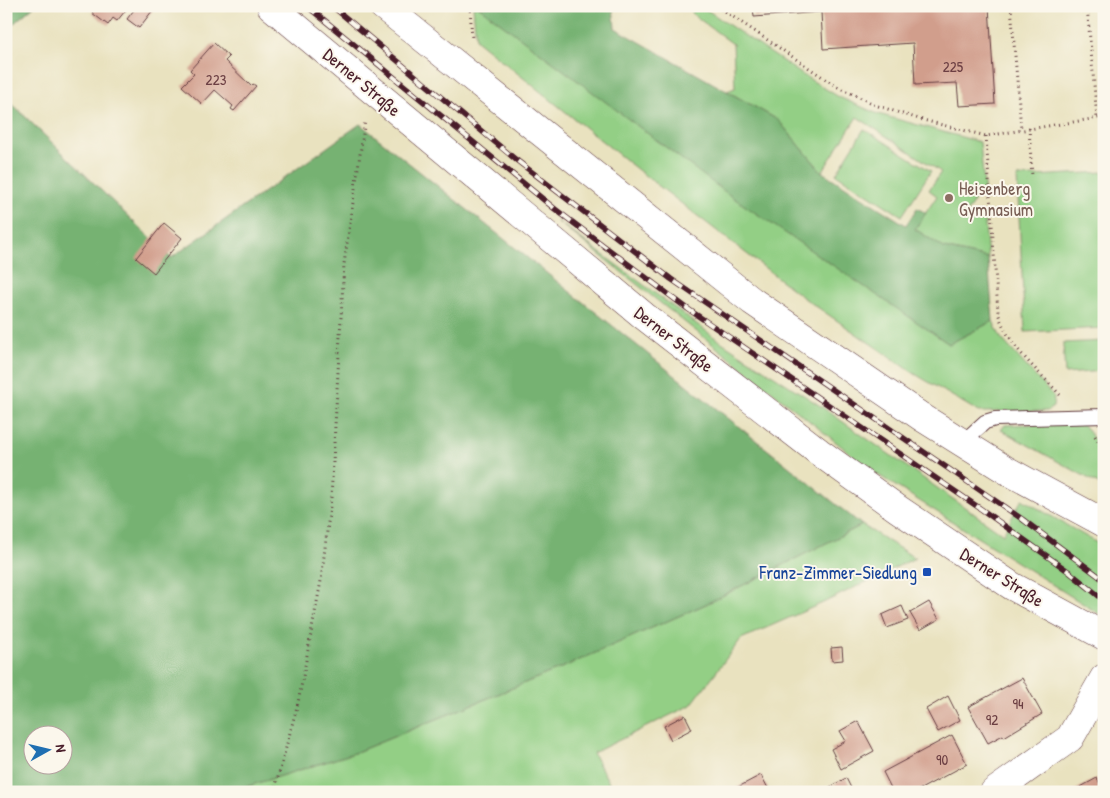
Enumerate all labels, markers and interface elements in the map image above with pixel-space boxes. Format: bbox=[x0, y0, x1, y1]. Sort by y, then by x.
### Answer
street label: Derner Straße bbox=[318, 42, 406, 122]
house number: 225 bbox=[943, 56, 964, 77]
house number: 223 bbox=[206, 69, 227, 90]
place label: Heisenberg Gymnasium bbox=[959, 176, 1033, 222]
marker: Heisenberg Gymnasium bbox=[943, 192, 955, 204]
street label: Derner Straße bbox=[629, 300, 719, 378]
street label: Derner Straße bbox=[955, 541, 1049, 613]
place label: Franz-Zimmer-Siedlung bbox=[759, 560, 917, 585]
marker: Franz-Zimmer-Siedlung bbox=[921, 566, 933, 578]
house number: 94 bbox=[1012, 693, 1024, 714]
house number: 92 bbox=[986, 709, 998, 730]
north arrow bbox=[22, 726, 72, 776]
text: N bbox=[51, 743, 71, 754]
house number: 90 bbox=[936, 749, 948, 770]

